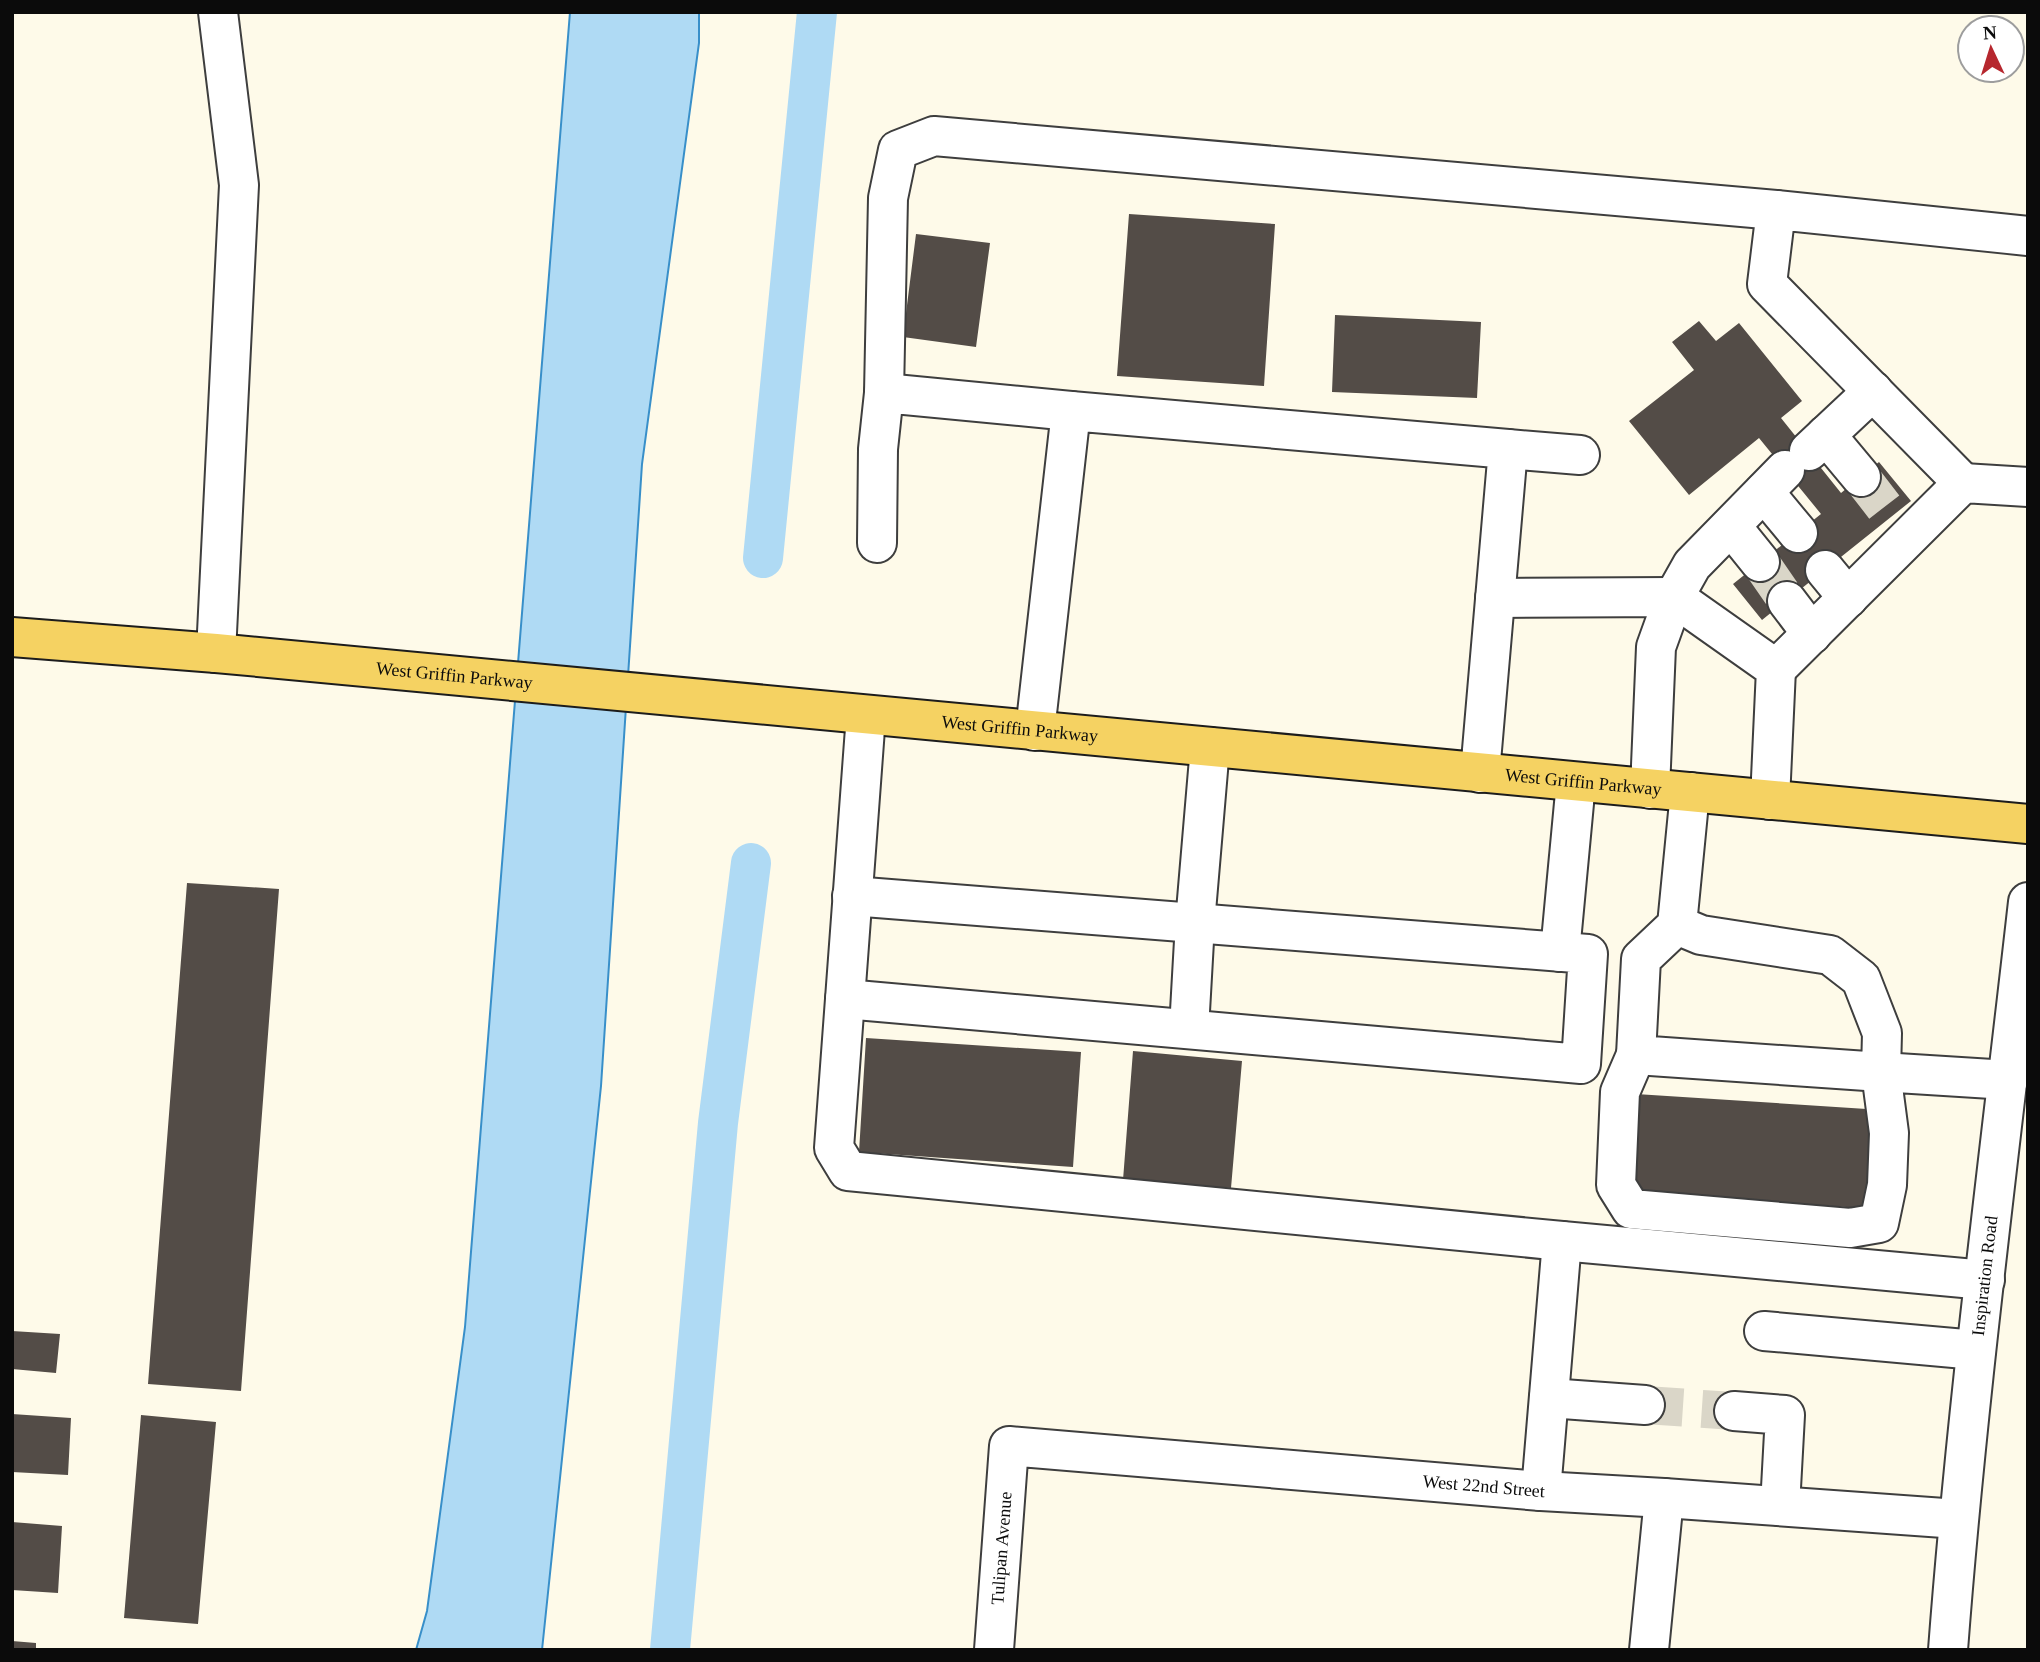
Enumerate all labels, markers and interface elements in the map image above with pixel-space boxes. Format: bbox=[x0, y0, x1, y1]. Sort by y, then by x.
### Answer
north arrow bbox=[1956, 14, 2026, 84]
text: N bbox=[1982, 22, 1998, 43]
street label: West Griffin Parkway bbox=[375, 658, 534, 693]
street label: West Griffin Parkway bbox=[941, 712, 1099, 746]
street label: West Griffin Parkway bbox=[1504, 765, 1663, 799]
street label: Inspiration Road bbox=[1968, 1215, 2001, 1337]
street label: West 22nd Street bbox=[1422, 1471, 1545, 1501]
street label: Tulipan Avenue bbox=[987, 1491, 1016, 1606]

